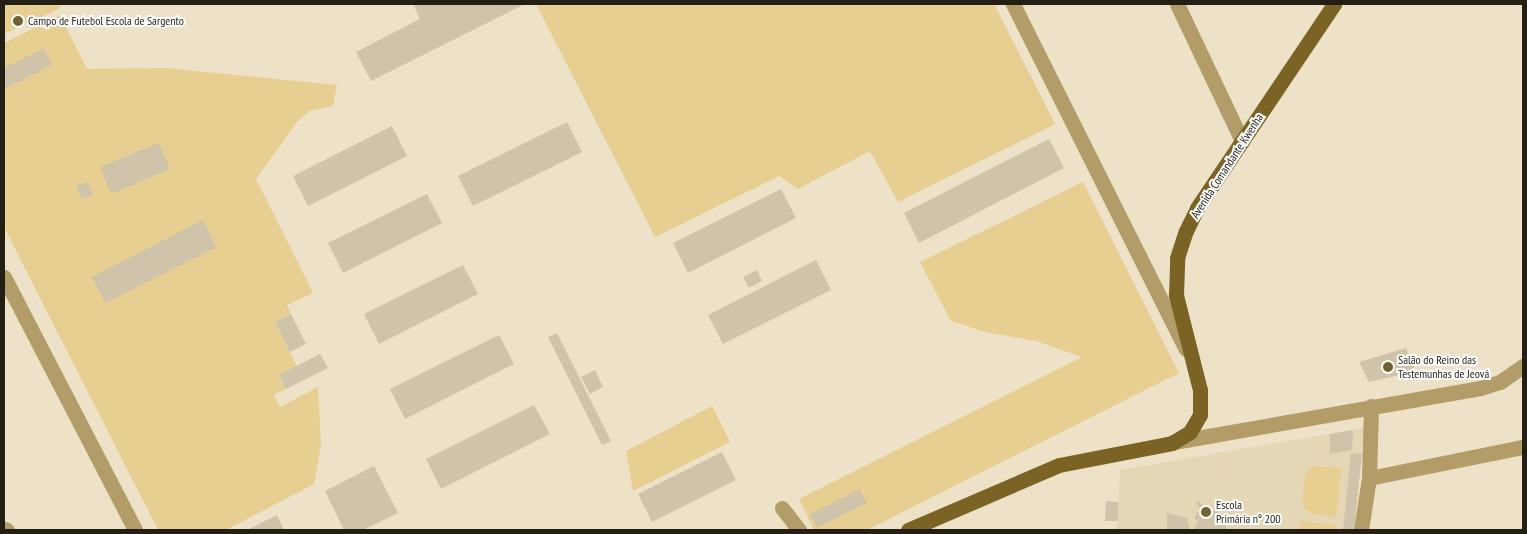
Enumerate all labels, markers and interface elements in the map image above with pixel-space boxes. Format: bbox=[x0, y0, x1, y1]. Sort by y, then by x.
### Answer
place label: Campo de Futebol Escola de Sargento bbox=[28, 14, 184, 28]
marker: Campo de Futebol Escola de Sargento bbox=[12, 15, 24, 27]
street label: Avenida Comandante Kwenha bbox=[1188, 111, 1266, 221]
place label: Salão do Reino das Testemunhas de Jeová bbox=[1398, 353, 1489, 381]
marker: Salão do Reino das Testemunhas de Jeová bbox=[1382, 361, 1394, 373]
place label: Escola Primária nº 200 bbox=[1216, 498, 1281, 526]
marker: Escola Primária nº 200 bbox=[1200, 506, 1212, 518]

